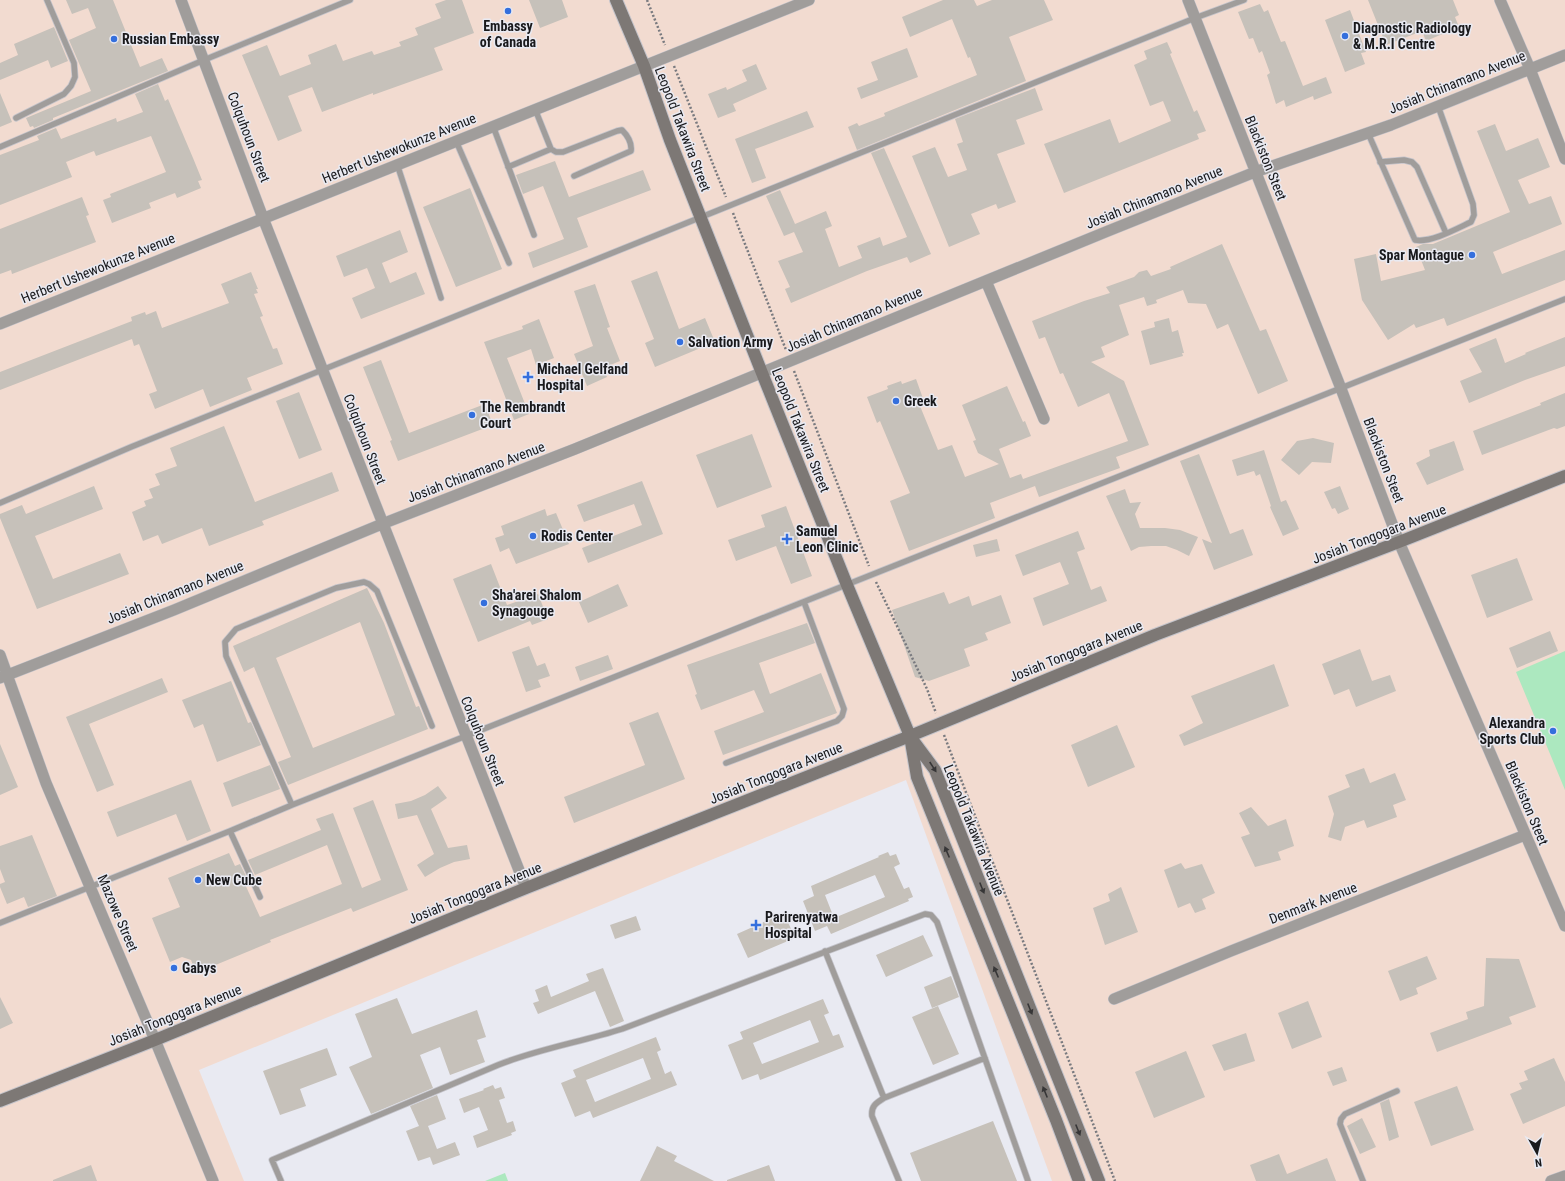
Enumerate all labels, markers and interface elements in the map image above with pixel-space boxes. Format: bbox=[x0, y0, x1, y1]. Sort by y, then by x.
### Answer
marker: Embassy of Canada bbox=[503, 6, 513, 16]
place label: Embassy of Canada bbox=[480, 18, 537, 50]
place label: Diagnostic Radiology & M.R.I Centre bbox=[1353, 20, 1472, 52]
place label: Russian Embassy bbox=[122, 31, 220, 47]
marker: Diagnostic Radiology & M.R.I Centre bbox=[1340, 31, 1350, 41]
marker: Russian Embassy bbox=[109, 34, 119, 44]
street label: Josiah Chinamano Avenue bbox=[1386, 47, 1528, 117]
street label: Leopold Takawira Street bbox=[652, 64, 714, 194]
street label: Colquhoun Street bbox=[224, 90, 274, 184]
street label: Herbert Ushewokunze Avenue bbox=[320, 110, 479, 186]
street label: Blackiston Steet bbox=[1242, 113, 1290, 203]
street label: Josiah Chinamano Avenue bbox=[1083, 162, 1225, 232]
street label: Herbert Ushewokunze Avenue bbox=[19, 230, 178, 306]
place label: Spar Montague bbox=[1379, 247, 1464, 263]
marker: Spar Montague bbox=[1467, 250, 1477, 260]
street label: Josiah Chinamano Avenue bbox=[784, 283, 925, 355]
place label: Salvation Army bbox=[688, 334, 774, 350]
marker: Salvation Army bbox=[675, 337, 685, 347]
place label: Michael Gelfand Hospital bbox=[537, 361, 628, 393]
street label: Leopold Takawira Street bbox=[769, 366, 833, 494]
marker: Michael Gelfand Hospital bbox=[522, 371, 534, 383]
street label: Colquhoun Street bbox=[340, 392, 390, 486]
place label: Greek bbox=[904, 393, 937, 409]
marker: Greek bbox=[891, 396, 901, 406]
place label: The Rembrandt Court bbox=[480, 399, 565, 431]
marker: The Rembrandt Court bbox=[467, 410, 477, 420]
street label: Blackiston Steet bbox=[1360, 415, 1408, 505]
street label: Josiah Chinamano Avenue bbox=[405, 438, 547, 506]
street label: Josiah Tongogara Avenue bbox=[1310, 501, 1449, 567]
place label: Samuel Leon Clinic bbox=[796, 523, 859, 555]
place label: Rodis Center bbox=[541, 528, 613, 544]
marker: Rodis Center bbox=[528, 531, 538, 541]
marker: Samuel Leon Clinic bbox=[781, 533, 793, 545]
street label: Josiah Chinamano Avenue bbox=[104, 557, 246, 627]
place label: Sha'arei Shalom Synagouge bbox=[492, 587, 581, 619]
marker: Sha'arei Shalom Synagouge bbox=[479, 598, 489, 608]
street label: Josiah Tongogara Avenue bbox=[1007, 617, 1145, 685]
street label: Colquhoun Street bbox=[458, 694, 508, 788]
place label: Alexandra Sports Club bbox=[1479, 715, 1545, 747]
marker: Alexandra Sports Club bbox=[1548, 726, 1558, 736]
street label: Josiah Tongogara Avenue bbox=[707, 739, 845, 807]
street label: Blackiston Steet bbox=[1502, 759, 1552, 847]
one-way arrow bbox=[929, 762, 937, 773]
street label: Leopold Takawira Avenue bbox=[940, 762, 1008, 898]
one-way arrow bbox=[943, 845, 949, 857]
street label: Josiah Tongogara Avenue bbox=[406, 859, 544, 927]
street label: Mazowe Street bbox=[95, 872, 141, 954]
place label: New Cube bbox=[206, 872, 262, 888]
marker: New Cube bbox=[193, 875, 203, 885]
street label: Denmark Avenue bbox=[1267, 879, 1360, 927]
one-way arrow bbox=[979, 882, 985, 893]
place label: Parirenyatwa Hospital bbox=[765, 909, 839, 941]
marker: Parirenyatwa Hospital bbox=[750, 919, 762, 931]
place label: Gabys bbox=[182, 960, 216, 976]
marker: Gabys bbox=[169, 963, 179, 973]
one-way arrow bbox=[993, 965, 999, 977]
street label: Josiah Tongogara Avenue bbox=[106, 981, 244, 1049]
one-way arrow bbox=[1027, 1003, 1033, 1015]
one-way arrow bbox=[1042, 1086, 1048, 1098]
one-way arrow bbox=[1075, 1124, 1081, 1136]
north arrow bbox=[1517, 1133, 1557, 1173]
text: N bbox=[1534, 1156, 1543, 1169]

